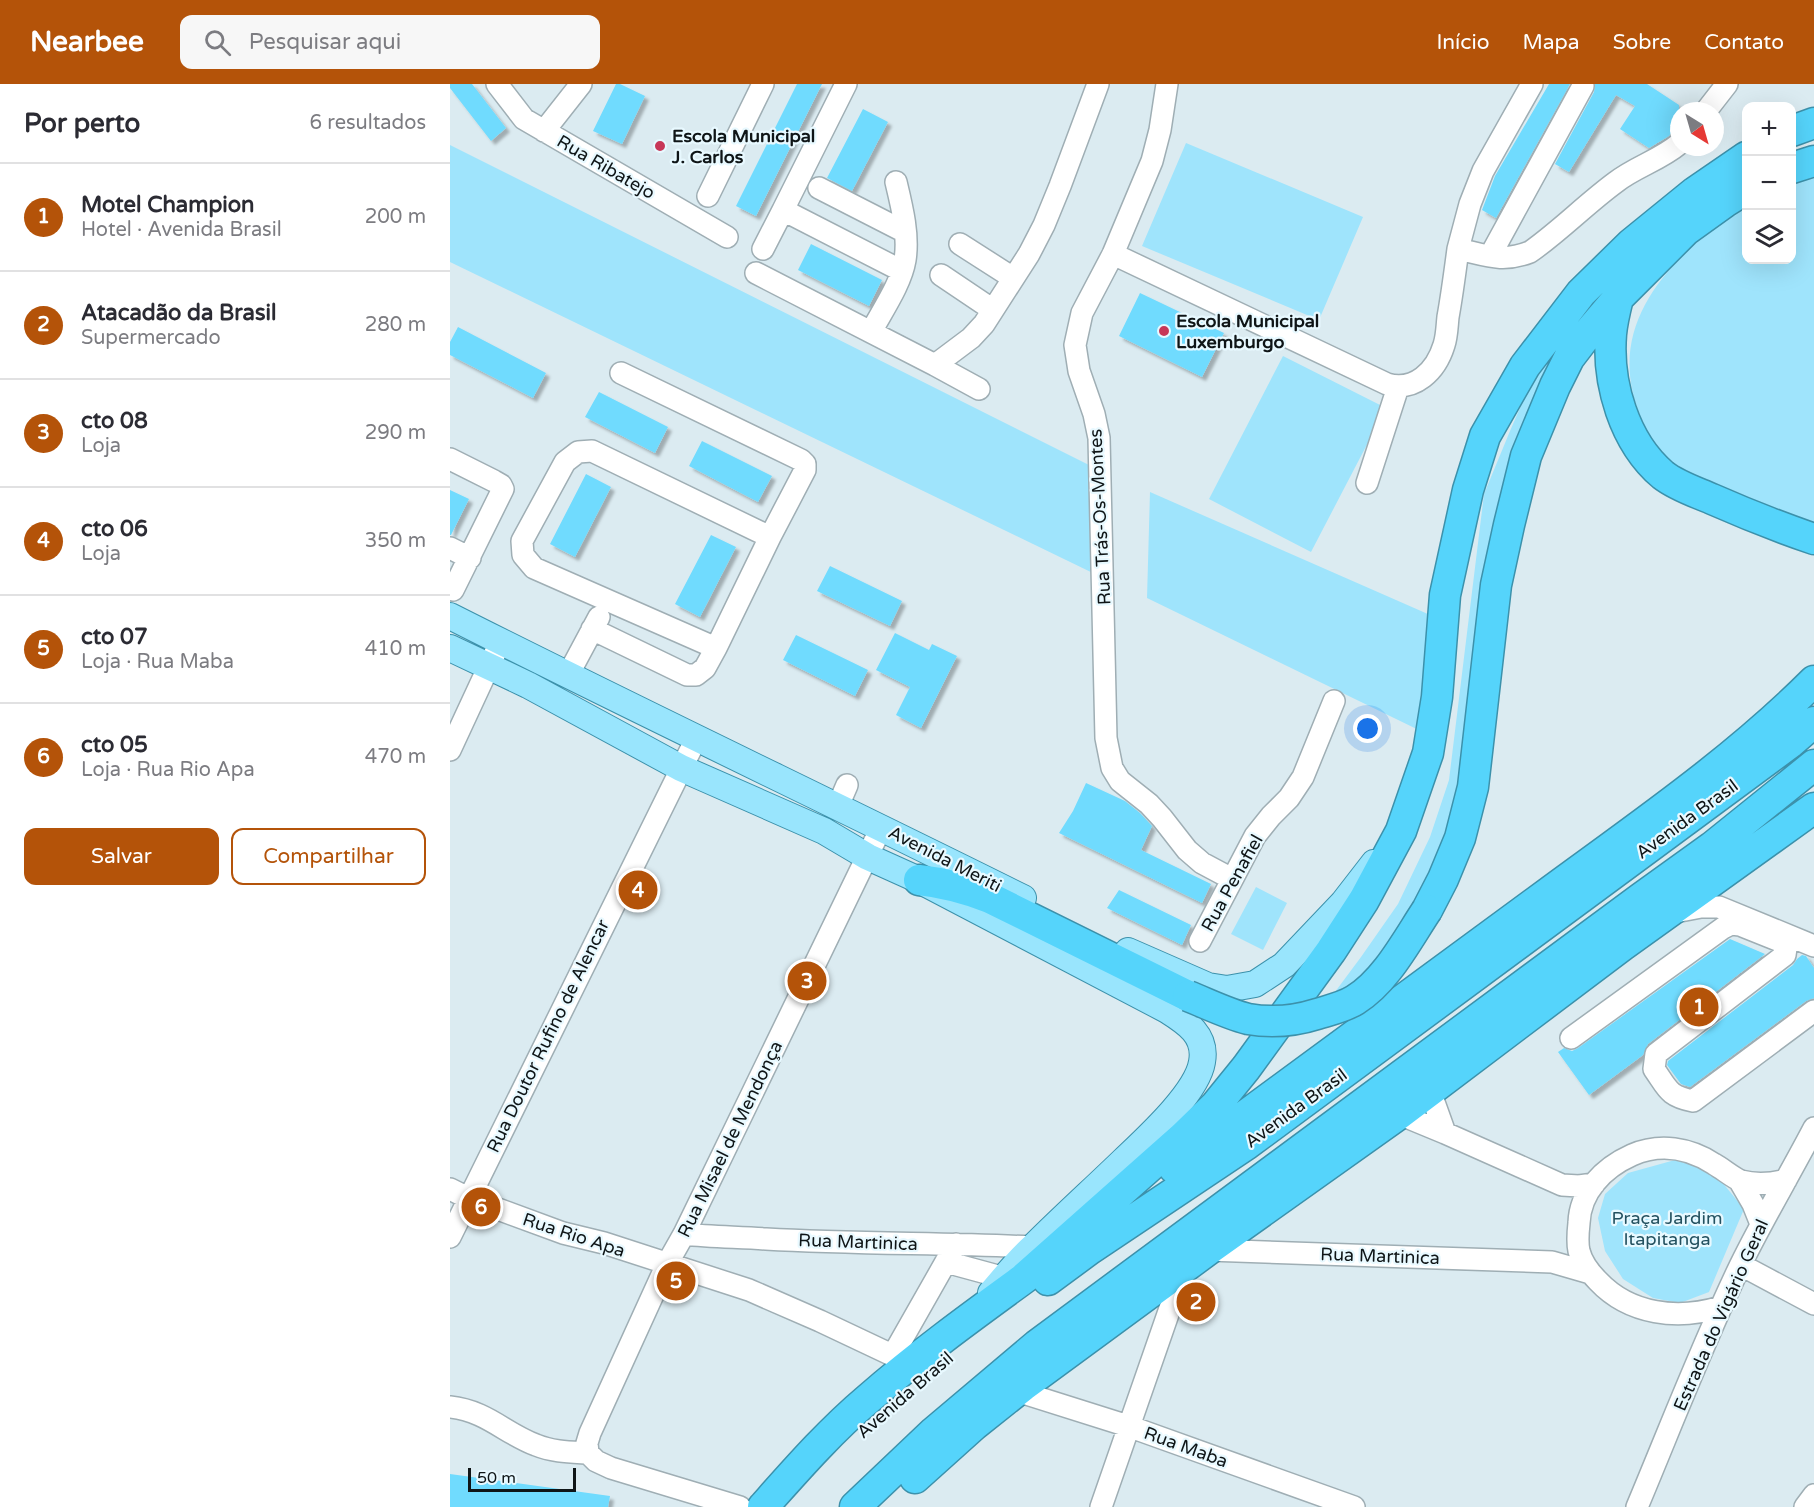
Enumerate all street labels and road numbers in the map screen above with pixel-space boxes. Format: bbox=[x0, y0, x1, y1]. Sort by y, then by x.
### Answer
street label: Rua Ribatejo bbox=[553, 130, 659, 204]
street label: Rua Trás-Os-Montes bbox=[1084, 428, 1116, 606]
street label: Avenida Brasil bbox=[1632, 775, 1742, 863]
street label: Avenida Meriti bbox=[885, 821, 1005, 897]
street label: Rua Penafiel bbox=[1196, 831, 1268, 935]
street label: Rua Doutor Rufino de Alencar bbox=[482, 916, 614, 1156]
street label: Rua Misael de Mendonça bbox=[673, 1037, 787, 1241]
street label: Avenida Brasil bbox=[1241, 1064, 1351, 1152]
street label: Rua Rio Apa bbox=[520, 1208, 628, 1262]
street label: Estrada do Vigário Geral bbox=[1669, 1216, 1773, 1414]
street label: Rua Martinica bbox=[798, 1229, 918, 1255]
street label: Rua Martinica bbox=[1320, 1243, 1440, 1269]
street label: Avenida Brasil bbox=[852, 1347, 958, 1443]
street label: Rua Maba bbox=[1141, 1422, 1231, 1472]

